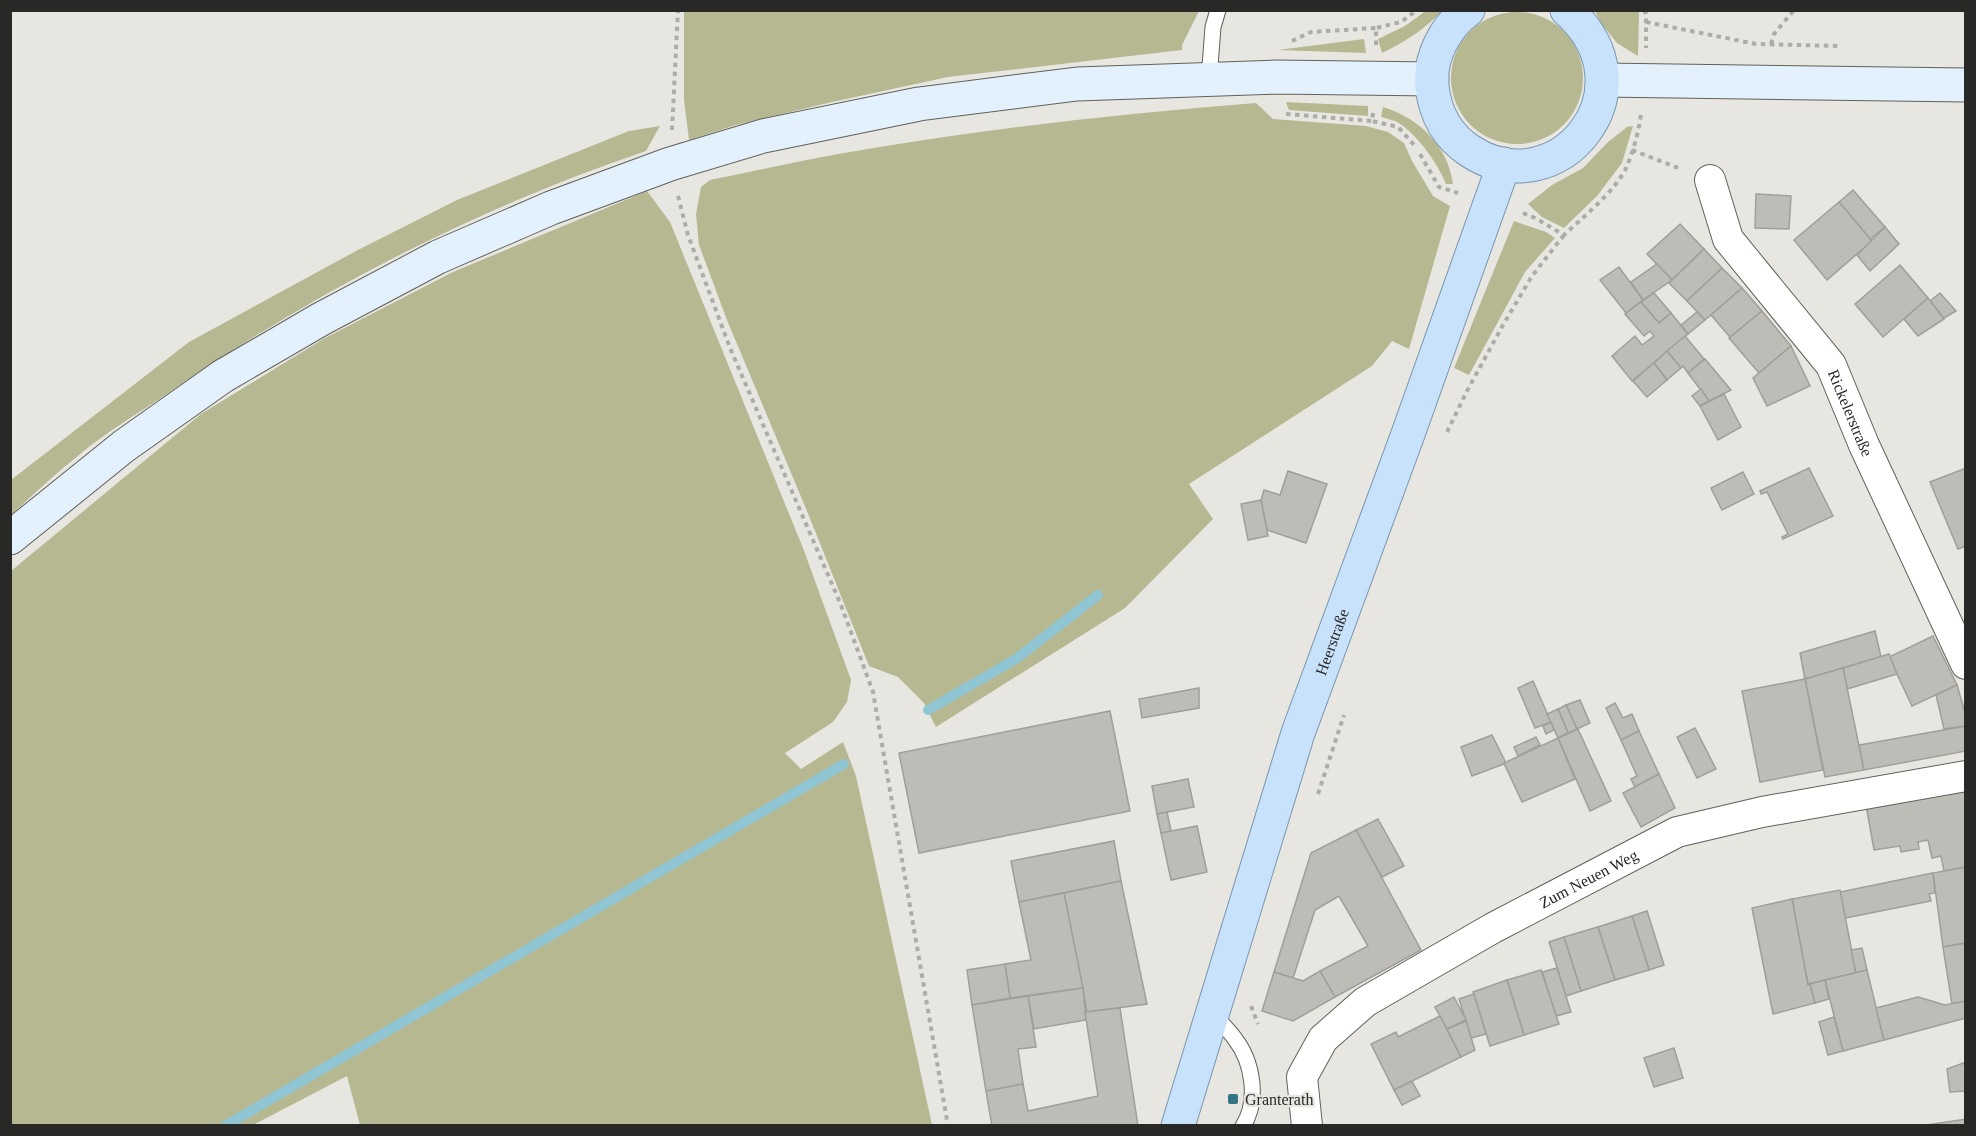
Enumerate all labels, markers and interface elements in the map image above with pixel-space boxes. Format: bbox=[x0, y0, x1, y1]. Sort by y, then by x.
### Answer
street label: Rickelerstraße bbox=[1825, 367, 1876, 459]
street label: Heerstraße bbox=[1312, 606, 1351, 677]
street label: Zum Neuen Weg bbox=[1536, 846, 1641, 911]
place label: Granterath bbox=[1245, 1091, 1313, 1108]
marker: Granterath bbox=[1226, 1092, 1240, 1106]

